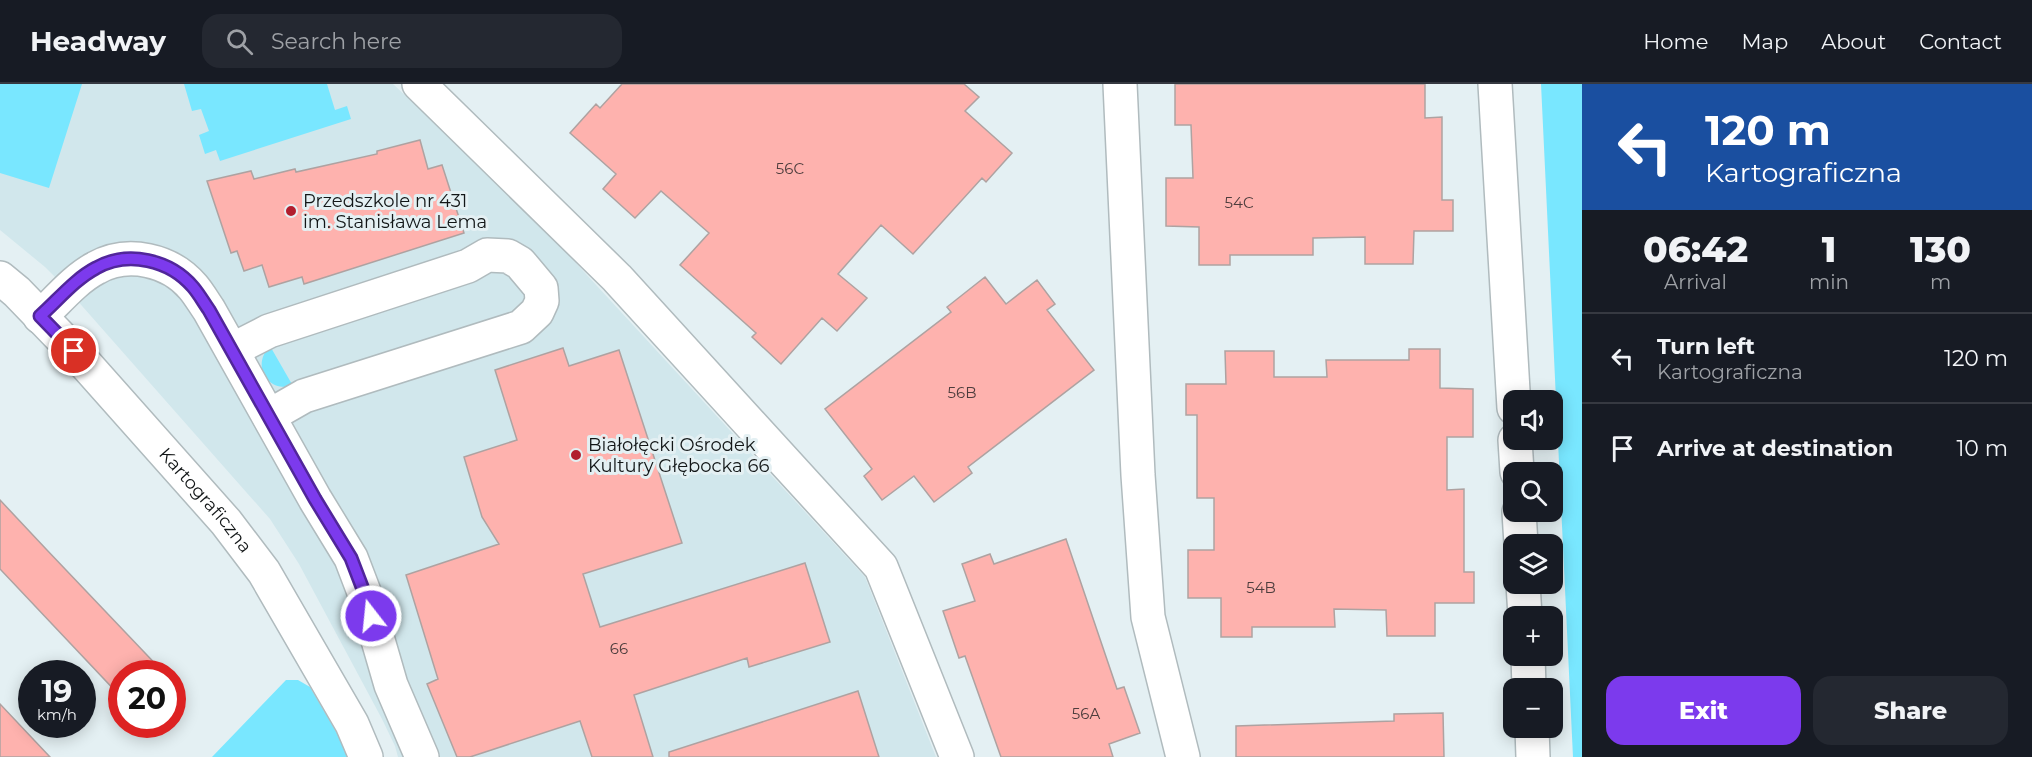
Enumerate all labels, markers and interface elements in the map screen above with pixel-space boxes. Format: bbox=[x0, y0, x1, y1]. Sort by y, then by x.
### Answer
search box bbox=[202, 14, 622, 68]
text: Headway bbox=[30, 24, 166, 58]
icon: search bbox=[223, 25, 256, 58]
text: Search here bbox=[271, 28, 402, 55]
text: Home bbox=[1643, 29, 1708, 54]
text: Map bbox=[1741, 29, 1788, 54]
text: About bbox=[1821, 29, 1886, 54]
text: Contact bbox=[1919, 29, 2002, 54]
text: 120 m bbox=[1705, 104, 1831, 156]
icon: left bbox=[1606, 108, 1684, 186]
text: Kartograficzna bbox=[1705, 156, 1902, 189]
house number: 56C bbox=[776, 159, 804, 178]
place label: Przedszkole nr 431 im. Stanisława Lema bbox=[303, 190, 487, 233]
house number: 54C bbox=[1224, 193, 1254, 212]
marker: Przedszkole nr 431 im. Stanisława Lema bbox=[284, 204, 298, 218]
text: 06:42 bbox=[1643, 227, 1748, 271]
text: 1 bbox=[1822, 227, 1836, 271]
text: 130 bbox=[1910, 227, 1971, 271]
text: Arrival bbox=[1664, 270, 1727, 294]
text: min bbox=[1809, 270, 1849, 294]
text: m bbox=[1930, 270, 1951, 294]
pin bbox=[48, 325, 99, 376]
text: Turn left bbox=[1657, 333, 1755, 360]
icon: arrive bbox=[57, 334, 90, 367]
icon: left bbox=[1606, 342, 1639, 375]
text: 120 m bbox=[1944, 345, 2008, 372]
text: Kartograficzna bbox=[1657, 360, 1803, 384]
house number: 56B bbox=[948, 383, 976, 402]
map controls bbox=[1503, 390, 1563, 738]
button: sound bbox=[1503, 390, 1563, 450]
icon: arrive bbox=[1606, 432, 1639, 465]
place label: Białołęcki Ośrodek Kultury Głębocka 66 bbox=[588, 434, 769, 477]
text: Arrive at destination bbox=[1657, 435, 1893, 462]
text: 10 m bbox=[1956, 435, 2008, 462]
street label: Kartograficzna bbox=[154, 443, 256, 557]
marker: Białołęcki Ośrodek Kultury Głębocka 66 bbox=[569, 448, 583, 462]
button: search bbox=[1503, 462, 1563, 522]
button: layers bbox=[1503, 534, 1563, 594]
house number: 54B bbox=[1246, 578, 1276, 597]
position arrow bbox=[339, 584, 403, 648]
button: + bbox=[1503, 606, 1563, 666]
house number: 66 bbox=[610, 639, 628, 658]
speed limit sign: 20 bbox=[108, 660, 186, 738]
text: 19 bbox=[42, 673, 72, 710]
button: Exit bbox=[1606, 676, 1801, 745]
button: Share bbox=[1813, 676, 2008, 745]
button: − bbox=[1503, 678, 1563, 738]
house number: 56A bbox=[1072, 704, 1100, 723]
text: km/h bbox=[37, 705, 77, 724]

